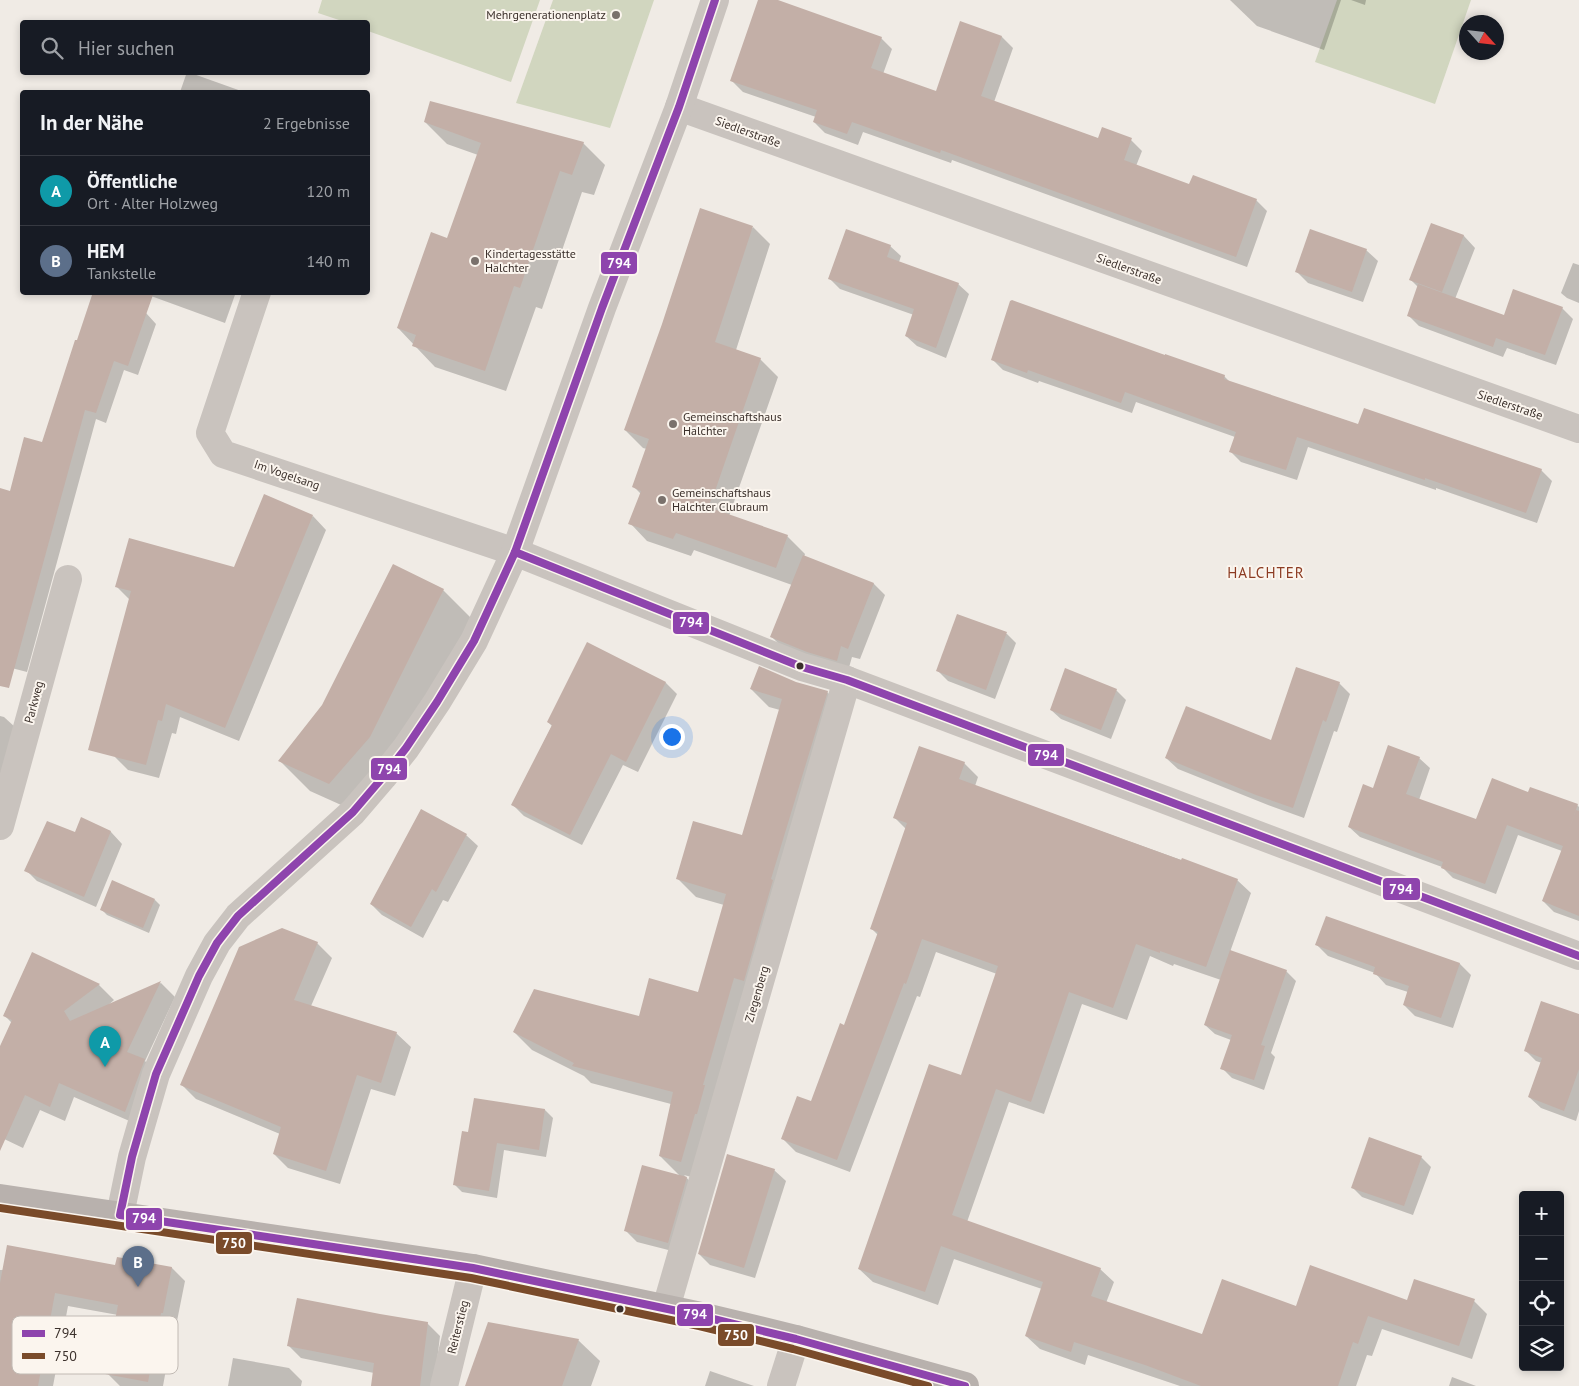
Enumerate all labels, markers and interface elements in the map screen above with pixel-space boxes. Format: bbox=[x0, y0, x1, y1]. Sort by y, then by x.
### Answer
place label: Mehrgenerationenplatz bbox=[486, 7, 606, 22]
marker: Mehrgenerationenplatz bbox=[610, 9, 622, 21]
north arrow bbox=[1459, 15, 1504, 60]
search box bbox=[20, 20, 370, 75]
icon: search bbox=[38, 34, 66, 62]
text: Hier suchen bbox=[78, 36, 174, 60]
text: In der Nähe bbox=[40, 109, 144, 136]
text: 2 Ergebnisse bbox=[263, 113, 350, 133]
street label: Siedlerstraße bbox=[714, 113, 783, 150]
text: Öffentliche bbox=[87, 169, 177, 193]
text: A bbox=[51, 181, 61, 201]
text: 120 m bbox=[307, 181, 350, 201]
text: Ort · Alter Holzweg bbox=[87, 193, 218, 213]
text: HEM bbox=[87, 239, 125, 263]
place label: Kindertagesstätte Halchter bbox=[485, 246, 576, 275]
street label: Siedlerstraße bbox=[1095, 250, 1164, 287]
text: B bbox=[51, 251, 61, 271]
text: 140 m bbox=[307, 251, 350, 271]
line badge: 794 bbox=[600, 251, 638, 275]
text: 794 bbox=[607, 254, 631, 272]
marker: Kindertagesstätte Halchter bbox=[469, 255, 481, 267]
text: Tankstelle bbox=[87, 263, 156, 283]
street label: Siedlerstraße bbox=[1475, 386, 1545, 423]
place label: Gemeinschaftshaus Halchter bbox=[683, 409, 782, 438]
marker: Gemeinschaftshaus Halchter bbox=[667, 418, 679, 430]
street label: Im Vogelsang bbox=[252, 456, 322, 493]
place label: Gemeinschaftshaus Halchter Clubraum bbox=[672, 485, 771, 514]
marker: Gemeinschaftshaus Halchter Clubraum bbox=[656, 494, 668, 506]
district label: HALCHTER bbox=[1227, 563, 1305, 582]
line badge: 794 bbox=[672, 611, 710, 635]
text: 794 bbox=[679, 613, 703, 631]
unlabelled marker bbox=[795, 661, 805, 671]
street label: Parkweg bbox=[21, 679, 46, 725]
your location bbox=[659, 724, 685, 750]
line badge: 794 bbox=[1027, 743, 1065, 767]
text: 794 bbox=[1034, 746, 1058, 764]
line badge: 794 bbox=[370, 757, 408, 781]
text: 794 bbox=[377, 760, 401, 778]
line badge: 794 bbox=[1382, 877, 1421, 901]
text: 794 bbox=[1389, 880, 1413, 898]
street label: Ziegenberg bbox=[741, 964, 772, 1024]
pin: A bbox=[89, 1026, 121, 1067]
map controls bbox=[1519, 1191, 1564, 1371]
button: + bbox=[1519, 1191, 1564, 1236]
line badge: 794 bbox=[125, 1207, 163, 1231]
text: 794 bbox=[132, 1209, 156, 1227]
line badge: 750 bbox=[215, 1231, 253, 1255]
text: 750 bbox=[222, 1234, 246, 1252]
button: − bbox=[1519, 1236, 1564, 1281]
pin: B bbox=[122, 1246, 154, 1287]
button: locate bbox=[1519, 1281, 1564, 1326]
street label: Reiterstieg bbox=[444, 1299, 471, 1355]
line badge: 794 bbox=[676, 1303, 714, 1327]
unlabelled marker bbox=[615, 1304, 625, 1314]
text: 794 bbox=[683, 1305, 707, 1323]
legend bbox=[12, 1316, 178, 1374]
line badge: 750 bbox=[717, 1323, 755, 1347]
text: 794 bbox=[54, 1324, 77, 1342]
text: 750 bbox=[724, 1326, 748, 1344]
button: layers bbox=[1519, 1326, 1564, 1371]
text: 750 bbox=[54, 1347, 77, 1365]

